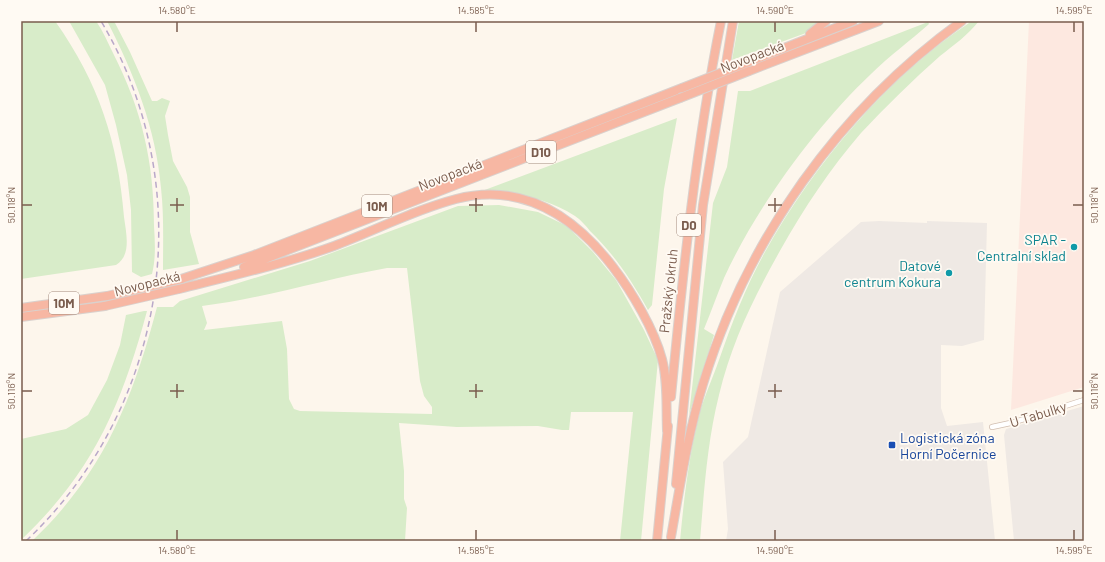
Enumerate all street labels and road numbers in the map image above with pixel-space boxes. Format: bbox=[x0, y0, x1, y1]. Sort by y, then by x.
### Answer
street label: Novopacká bbox=[718, 36, 786, 76]
road number: D10 bbox=[526, 141, 556, 163]
street label: Novopacká bbox=[416, 154, 484, 194]
road number: 10M bbox=[362, 195, 392, 217]
road number: D0 bbox=[677, 214, 701, 236]
street label: Pražský okruh bbox=[655, 248, 681, 334]
street label: Novopacká bbox=[112, 267, 182, 299]
road number: 10M bbox=[49, 292, 79, 314]
street label: U Tabulky bbox=[1007, 397, 1069, 431]

